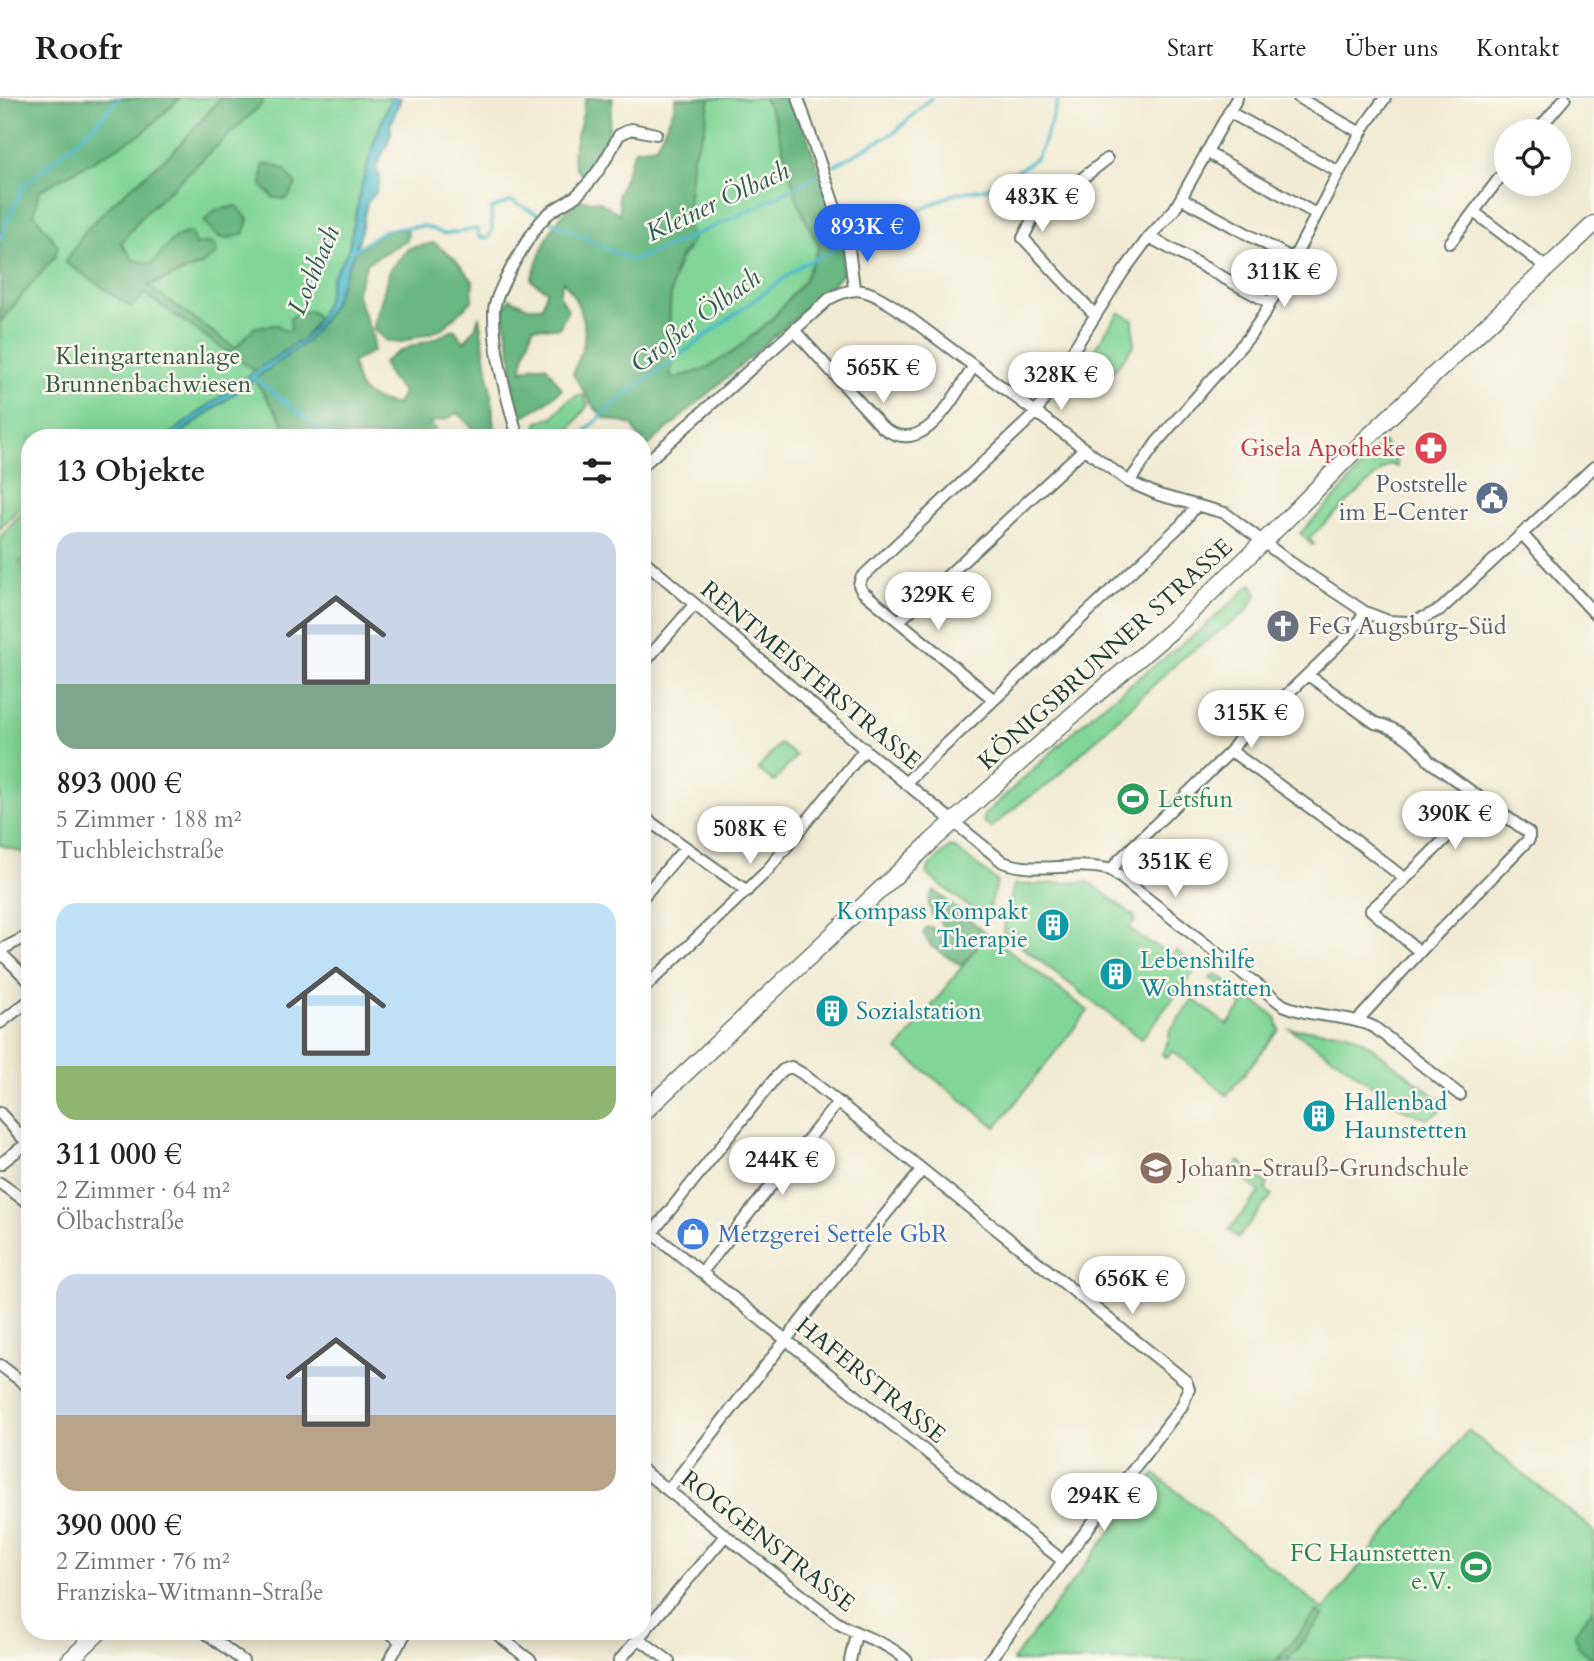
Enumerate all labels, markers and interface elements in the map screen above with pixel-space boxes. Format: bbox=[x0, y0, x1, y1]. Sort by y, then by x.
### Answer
text: Roofr bbox=[35, 26, 122, 71]
text: Start bbox=[1167, 32, 1213, 65]
text: Karte bbox=[1251, 32, 1307, 65]
text: Über uns bbox=[1345, 32, 1438, 65]
text: Kontakt bbox=[1476, 32, 1559, 65]
map controls bbox=[1494, 119, 1571, 196]
button: locate bbox=[1494, 119, 1571, 196]
water label: Kleiner Ölbach bbox=[640, 153, 795, 250]
pin: 483K € bbox=[985, 174, 1099, 234]
text: 483K € bbox=[1005, 181, 1079, 212]
pin: 893K € bbox=[810, 204, 924, 264]
text: 893K € bbox=[830, 211, 904, 242]
water label: Lochbach bbox=[279, 220, 348, 320]
pin: 311K € bbox=[1227, 250, 1341, 309]
text: 311K € bbox=[1247, 256, 1321, 287]
water label: Großer Ölbach bbox=[623, 260, 768, 381]
park label: Kleingartenanlage Brunnenbachwiesen bbox=[45, 340, 252, 401]
pin: 565K € bbox=[826, 345, 940, 405]
text: 565K € bbox=[846, 352, 920, 383]
pin: 328K € bbox=[1004, 352, 1118, 412]
text: 328K € bbox=[1024, 359, 1098, 390]
pharmacy icon: Gisela Apotheke bbox=[1412, 429, 1450, 467]
place label: Gisela Apotheke bbox=[1240, 432, 1406, 465]
text: 13 Objekte bbox=[56, 451, 206, 492]
icon: filters bbox=[578, 452, 616, 490]
place label: Poststelle im E-Center bbox=[1339, 468, 1468, 529]
public building icon: Poststelle im E-Center bbox=[1473, 479, 1511, 517]
street label: KÖNIGSBRUNNER STRASSE bbox=[971, 531, 1240, 778]
street label: RENTMEISTERSTRASSE bbox=[693, 573, 928, 777]
pin: 329K € bbox=[881, 573, 995, 632]
icon: home bbox=[273, 577, 399, 703]
text: 329K € bbox=[901, 579, 975, 610]
church icon: FeG Augsburg-Süd bbox=[1264, 607, 1302, 645]
place label: FeG Augsburg-Süd bbox=[1308, 610, 1507, 643]
pin: 315K € bbox=[1194, 690, 1308, 750]
text: 315K € bbox=[1214, 697, 1288, 728]
text: 893 000 € bbox=[56, 763, 182, 804]
sports icon: Letsfun bbox=[1114, 780, 1152, 818]
place label: Letsfun bbox=[1158, 783, 1234, 816]
pin: 390K € bbox=[1398, 792, 1512, 851]
text: 390K € bbox=[1418, 798, 1492, 829]
text: 5 Zimmer · 188 m² bbox=[56, 804, 241, 835]
pin: 508K € bbox=[693, 806, 807, 866]
text: 508K € bbox=[713, 813, 787, 844]
text: Tuchbleichstraße bbox=[56, 835, 224, 866]
pin: 351K € bbox=[1118, 840, 1232, 899]
text: 351K € bbox=[1138, 846, 1212, 877]
place label: Kompass Kompakt Therapie bbox=[837, 895, 1028, 956]
building icon: Kompass Kompakt Therapie bbox=[1034, 906, 1072, 944]
place label: Lebenshilfe Wohnstätten bbox=[1139, 944, 1273, 1005]
icon: home bbox=[273, 948, 399, 1074]
building icon: Lebenshilfe Wohnstätten bbox=[1097, 955, 1135, 993]
building icon: Sozialstation bbox=[813, 992, 851, 1030]
place label: Sozialstation bbox=[856, 995, 982, 1028]
place label: Hallenbad Haunstetten bbox=[1344, 1086, 1468, 1147]
building icon: Hallenbad Haunstetten bbox=[1300, 1097, 1338, 1135]
text: 311 000 € bbox=[56, 1134, 182, 1175]
pin: 244K € bbox=[725, 1138, 839, 1197]
text: 244K € bbox=[745, 1144, 819, 1175]
school or university icon: Johann-Strauß-Grundschule bbox=[1137, 1149, 1175, 1187]
place label: Johann-Strauß-Grundschule bbox=[1177, 1152, 1469, 1185]
text: 2 Zimmer · 64 m² bbox=[56, 1175, 230, 1206]
text: Ölbachstraße bbox=[56, 1206, 185, 1237]
shop icon: Metzgerei Settele GbR bbox=[674, 1215, 712, 1253]
place label: Metzgerei Settele GbR bbox=[718, 1218, 948, 1251]
pin: 656K € bbox=[1075, 1256, 1189, 1316]
text: 656K € bbox=[1095, 1263, 1169, 1294]
street label: HAFERSTRASSE bbox=[789, 1310, 953, 1451]
icon: home bbox=[273, 1319, 399, 1445]
street label: ROGGENSTRASSE bbox=[674, 1463, 862, 1620]
pin: 294K € bbox=[1047, 1474, 1161, 1533]
text: 294K € bbox=[1067, 1480, 1141, 1511]
text: 390 000 € bbox=[56, 1505, 182, 1546]
place label: FC Haunstetten e.V. bbox=[1290, 1537, 1452, 1598]
text: 2 Zimmer · 76 m² bbox=[56, 1546, 230, 1577]
sports icon: FC Haunstetten e.V. bbox=[1457, 1548, 1495, 1586]
text: Franziska-Witmann-Straße bbox=[56, 1577, 324, 1608]

